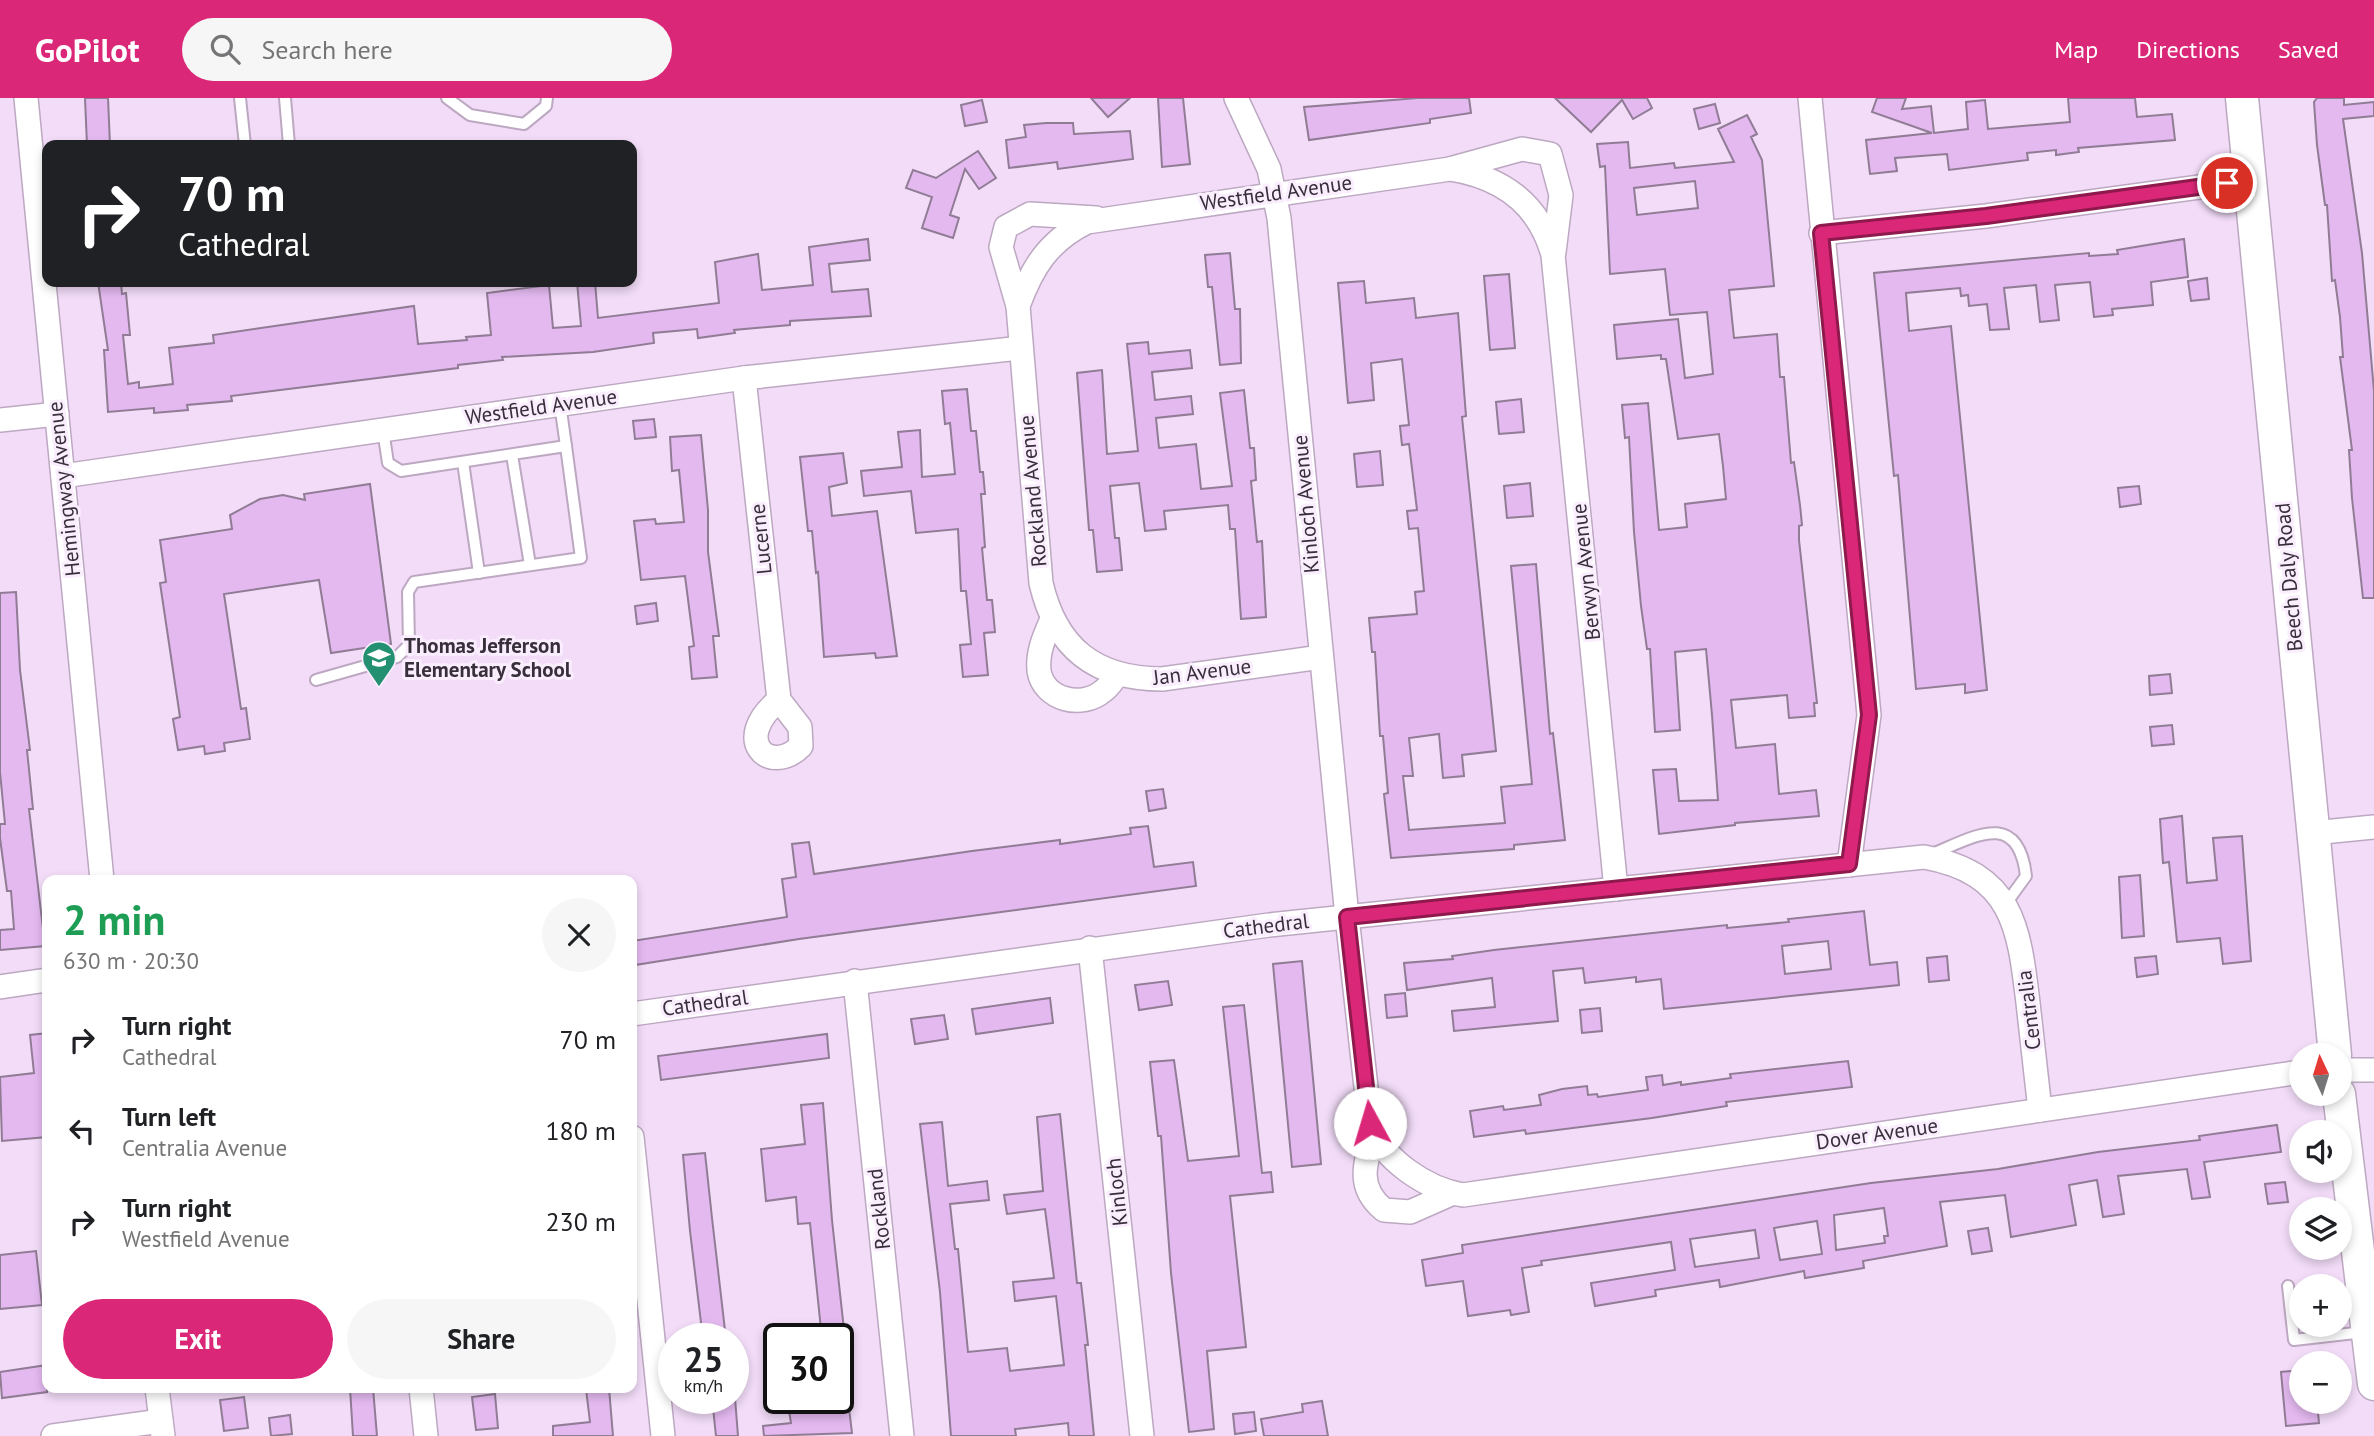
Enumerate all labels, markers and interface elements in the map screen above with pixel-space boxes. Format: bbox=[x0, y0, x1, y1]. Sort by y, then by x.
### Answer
search box bbox=[182, 18, 672, 81]
text: GoPilot bbox=[35, 28, 140, 71]
icon: search bbox=[206, 30, 244, 68]
text: Search here bbox=[262, 33, 393, 66]
text: Map bbox=[2054, 34, 2098, 65]
text: Directions bbox=[2136, 34, 2240, 65]
text: Saved bbox=[2278, 34, 2339, 65]
pin bbox=[2197, 153, 2257, 213]
text: 70 m bbox=[178, 161, 285, 225]
icon: arrive bbox=[2208, 164, 2246, 202]
icon: right bbox=[63, 168, 154, 259]
street label: Westfield Avenue bbox=[1198, 168, 1354, 217]
text: Cathedral bbox=[178, 223, 310, 265]
street label: Westfield Avenue bbox=[463, 382, 619, 431]
street label: Hemingway Avenue bbox=[41, 400, 86, 578]
street label: Rockland Avenue bbox=[1012, 414, 1053, 568]
street label: Kinloch Avenue bbox=[1286, 434, 1325, 574]
street label: Lucerne bbox=[743, 502, 778, 576]
street label: Berwyn Avenue bbox=[1565, 502, 1606, 642]
street label: Beech Daly Road bbox=[2269, 502, 2308, 652]
place label: Thomas Jefferson Elementary School bbox=[404, 632, 572, 683]
school or university icon: Thomas Jefferson Elementary School bbox=[360, 639, 398, 688]
street label: Jan Avenue bbox=[1150, 652, 1252, 691]
text: 2 min bbox=[63, 892, 165, 947]
button: close bbox=[542, 898, 616, 972]
street label: Cathedral bbox=[1221, 907, 1310, 944]
text: 630 m · 20:30 bbox=[63, 946, 199, 975]
street label: Centralia bbox=[2010, 969, 2047, 1052]
street label: Cathedral bbox=[660, 983, 750, 1022]
text: Turn right bbox=[122, 1009, 231, 1042]
icon: right bbox=[63, 1021, 101, 1059]
text: 70 m bbox=[560, 1023, 616, 1056]
text: Cathedral bbox=[122, 1042, 217, 1071]
north arrow bbox=[2289, 1043, 2352, 1106]
map controls bbox=[2289, 1043, 2352, 1414]
position arrow bbox=[1333, 1086, 1407, 1160]
text: Turn left bbox=[122, 1100, 216, 1133]
icon: left bbox=[63, 1112, 101, 1150]
street label: Dover Avenue bbox=[1814, 1112, 1940, 1155]
text: 180 m bbox=[545, 1114, 616, 1147]
button: sound bbox=[2289, 1120, 2352, 1183]
text: Centralia Avenue bbox=[122, 1133, 287, 1162]
street label: Kinloch bbox=[1100, 1157, 1133, 1227]
street label: Rockland bbox=[861, 1167, 896, 1251]
text: Turn right bbox=[122, 1191, 231, 1224]
button: layers bbox=[2289, 1197, 2352, 1260]
icon: right bbox=[63, 1203, 101, 1241]
text: 230 m bbox=[545, 1205, 616, 1238]
text: Westfield Avenue bbox=[122, 1224, 290, 1253]
button: + bbox=[2289, 1274, 2352, 1337]
button: Exit bbox=[63, 1299, 333, 1379]
button: Share bbox=[347, 1299, 616, 1379]
speed limit sign: 30 bbox=[763, 1323, 854, 1414]
text: 25 bbox=[684, 1336, 723, 1382]
button: − bbox=[2289, 1351, 2352, 1414]
text: km/h bbox=[684, 1374, 723, 1397]

